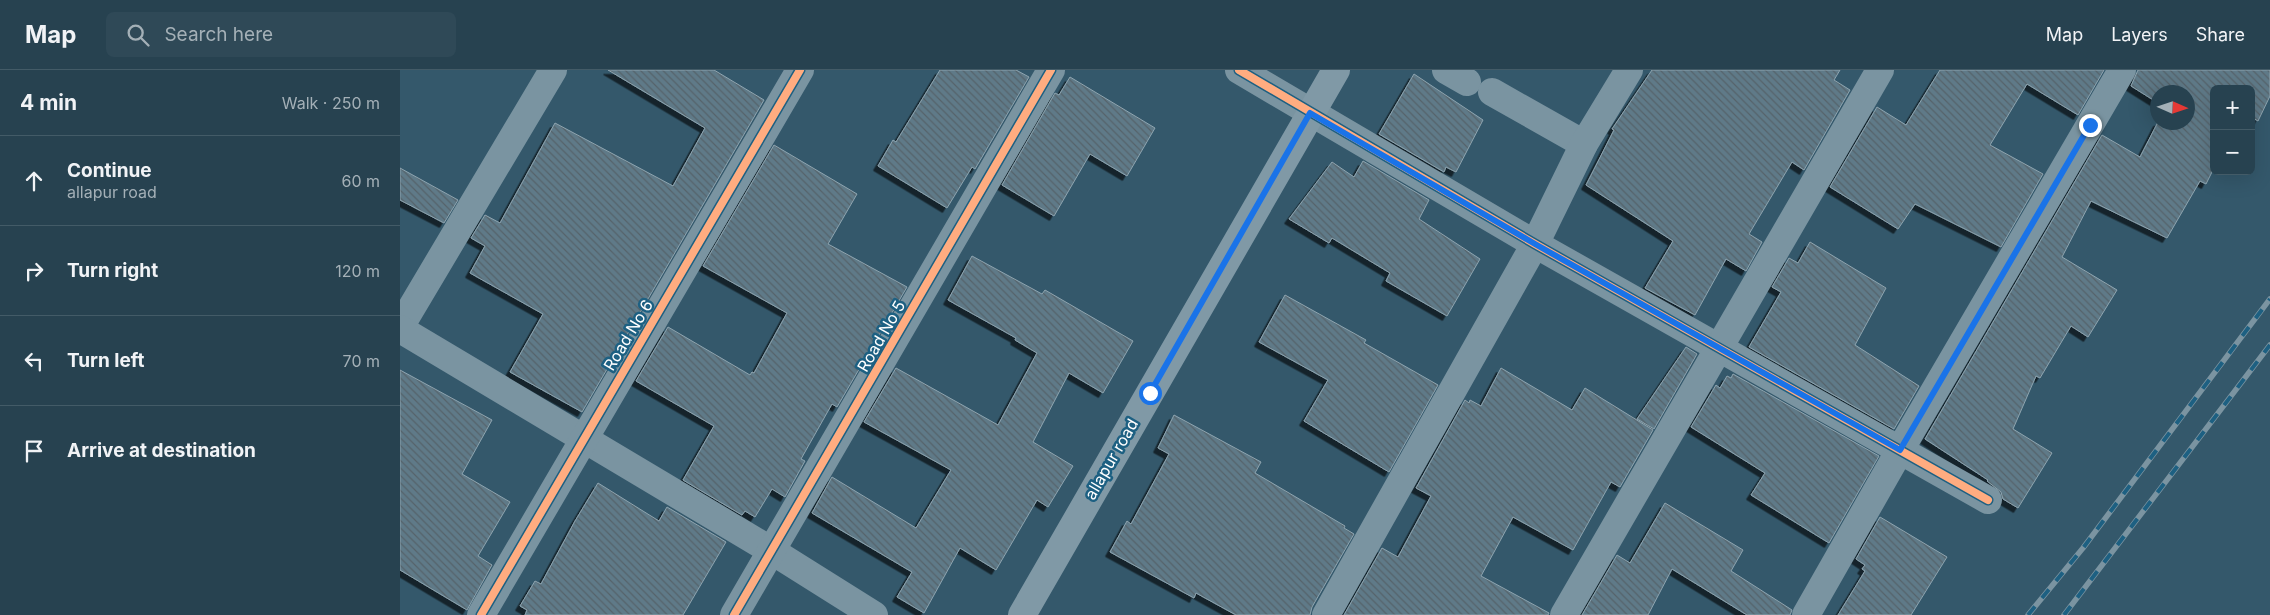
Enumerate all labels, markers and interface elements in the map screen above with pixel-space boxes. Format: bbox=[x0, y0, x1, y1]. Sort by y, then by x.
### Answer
search box bbox=[106, 12, 456, 57]
text: Map bbox=[25, 20, 76, 49]
icon: search bbox=[124, 21, 152, 49]
text: Search here bbox=[164, 23, 273, 46]
text: Map bbox=[2046, 24, 2083, 45]
text: Layers bbox=[2111, 24, 2168, 45]
text: Share bbox=[2196, 24, 2245, 45]
north arrow bbox=[2150, 85, 2195, 130]
map controls bbox=[2210, 85, 2255, 175]
button: + bbox=[2210, 85, 2255, 130]
text: 4 min bbox=[20, 90, 77, 115]
text: Walk · 250 m bbox=[282, 93, 380, 113]
route end bbox=[2079, 114, 2102, 137]
button: − bbox=[2210, 130, 2255, 175]
text: Continue bbox=[67, 159, 152, 182]
icon: ahead bbox=[20, 167, 48, 195]
text: 60 m bbox=[341, 171, 380, 191]
text: allapur road bbox=[67, 182, 157, 202]
icon: right bbox=[20, 257, 48, 285]
text: Turn right bbox=[67, 259, 158, 282]
text: 120 m bbox=[335, 261, 380, 281]
street label: Road No 6 bbox=[599, 296, 657, 374]
street label: Road No 5 bbox=[853, 297, 909, 375]
icon: left bbox=[20, 347, 48, 375]
text: Turn left bbox=[67, 349, 145, 372]
text: 70 m bbox=[343, 351, 380, 371]
route start bbox=[1139, 382, 1162, 405]
street label: allapur road bbox=[1080, 415, 1142, 503]
icon: arrive bbox=[20, 437, 48, 465]
text: Arrive at destination bbox=[67, 439, 256, 462]

